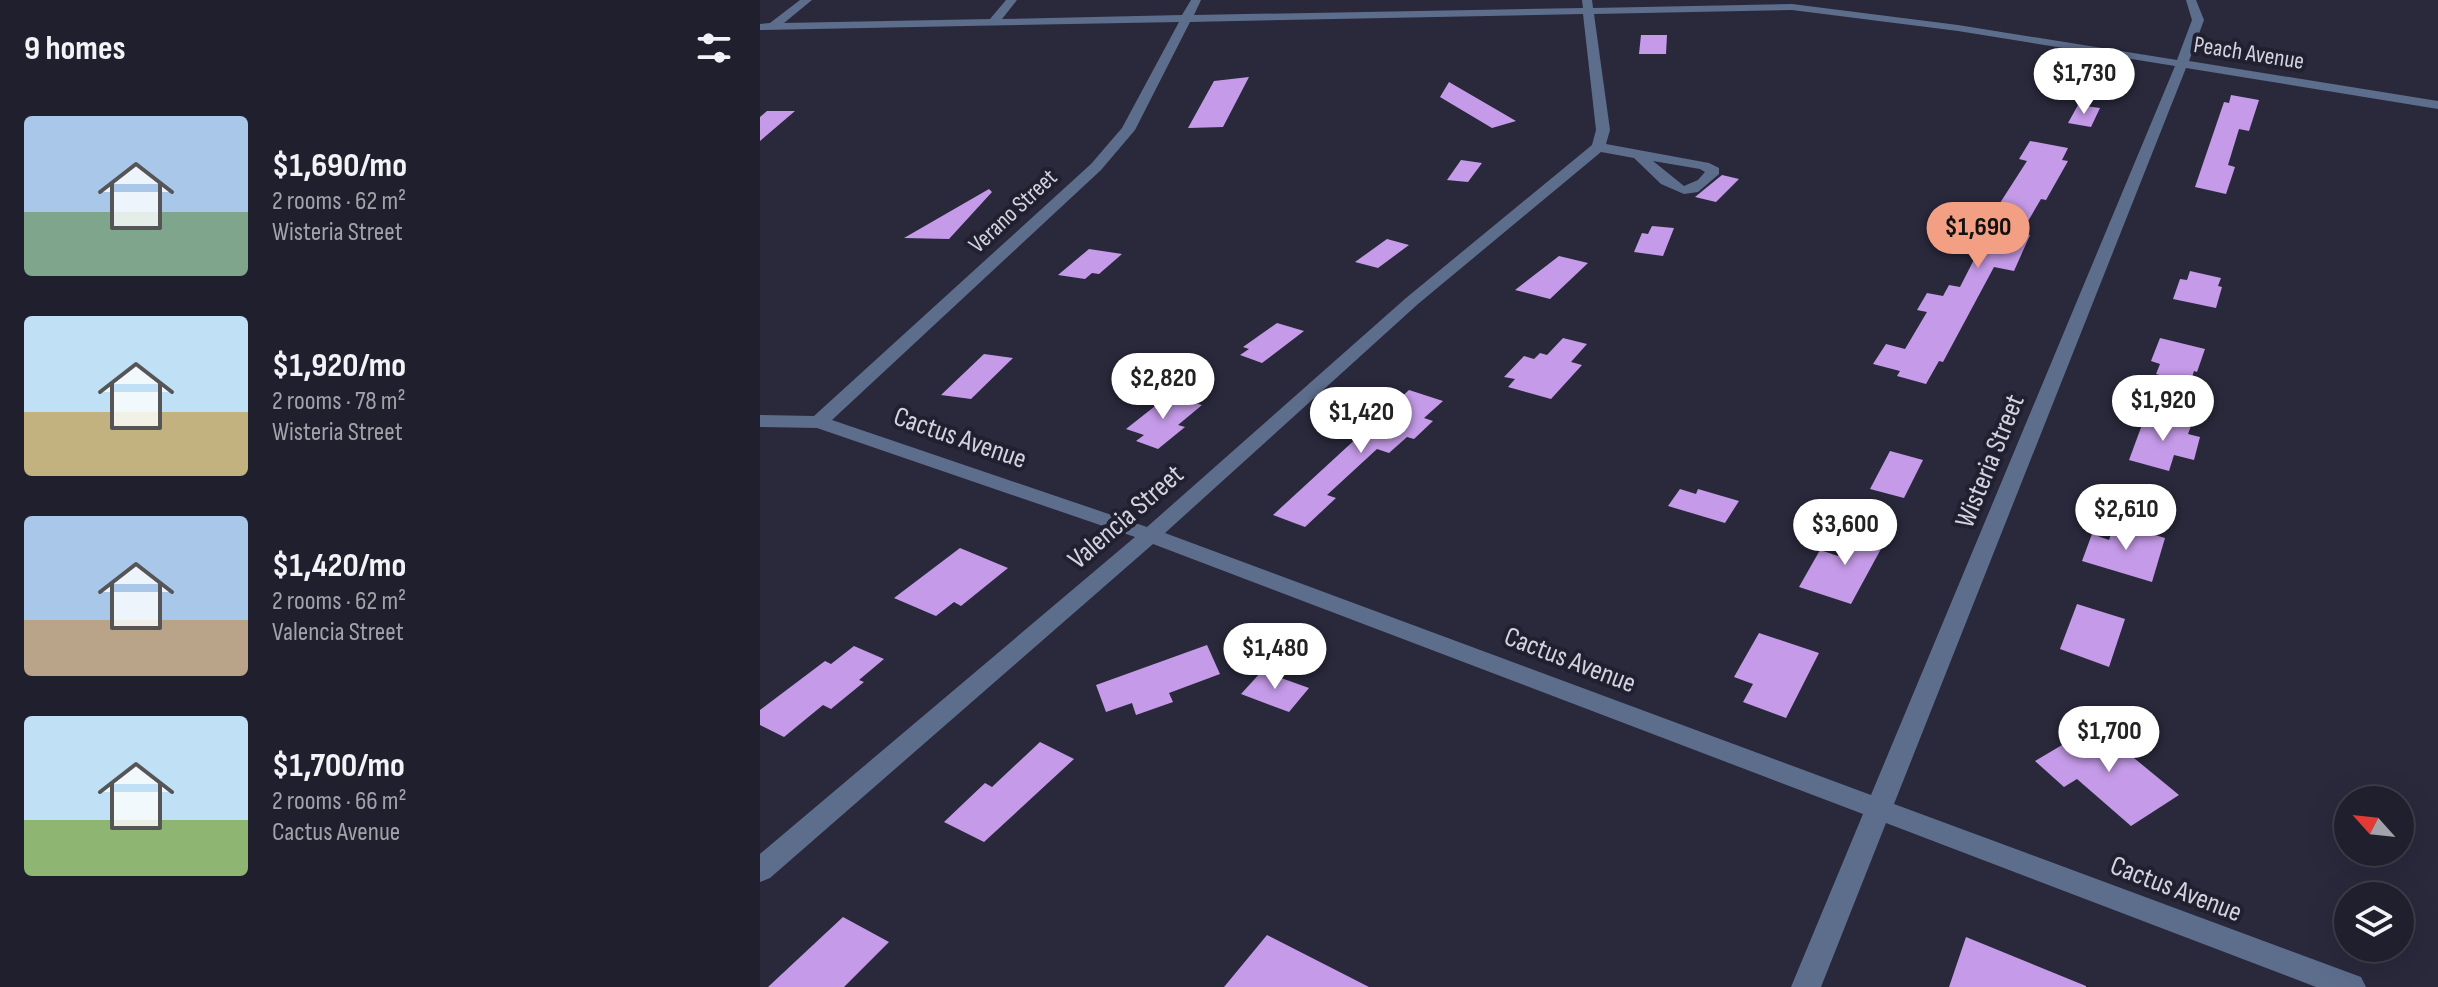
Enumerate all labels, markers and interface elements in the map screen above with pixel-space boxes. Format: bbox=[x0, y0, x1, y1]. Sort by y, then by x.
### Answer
icon: filters bbox=[692, 26, 736, 70]
text: 9 homes bbox=[24, 28, 125, 69]
street label: Peach Avenue bbox=[2192, 30, 2306, 76]
pin: $1,730 bbox=[2019, 48, 2149, 116]
text: $1,730 bbox=[2052, 58, 2116, 89]
text: $1,690/mo bbox=[272, 145, 407, 186]
icon: home bbox=[88, 148, 184, 244]
street label: Verano Street bbox=[963, 163, 1063, 259]
text: 2 rooms · 62 m² bbox=[272, 186, 406, 217]
pin: $1,690 bbox=[1913, 202, 2043, 270]
text: $1,690 bbox=[1945, 212, 2011, 243]
text: Wisteria Street bbox=[272, 217, 403, 248]
text: $1,920/mo bbox=[272, 345, 406, 386]
icon: home bbox=[88, 348, 184, 444]
pin: $2,820 bbox=[1098, 353, 1228, 421]
text: $2,820 bbox=[1129, 363, 1197, 394]
pin: $1,920 bbox=[2098, 375, 2228, 443]
text: $1,920 bbox=[2130, 385, 2196, 416]
text: 2 rooms · 78 m² bbox=[272, 386, 406, 417]
pin: $1,420 bbox=[1296, 387, 1426, 455]
street label: Wisteria Street bbox=[1948, 390, 2032, 532]
text: $1,420 bbox=[1328, 397, 1394, 428]
street label: Cactus Avenue bbox=[889, 400, 1031, 476]
text: Wisteria Street bbox=[272, 417, 403, 448]
street label: Valencia Street bbox=[1062, 458, 1190, 576]
pin: $2,610 bbox=[2061, 484, 2191, 552]
text: $2,610 bbox=[2093, 494, 2159, 525]
pin: $3,600 bbox=[1780, 499, 1910, 567]
text: $3,600 bbox=[1811, 509, 1879, 540]
text: $1,420/mo bbox=[272, 545, 406, 586]
icon: home bbox=[88, 548, 184, 644]
text: 2 rooms · 62 m² bbox=[272, 586, 406, 617]
text: Valencia Street bbox=[272, 617, 404, 648]
street label: Cactus Avenue bbox=[1500, 620, 1640, 700]
pin: $1,480 bbox=[1210, 623, 1340, 691]
text: $1,480 bbox=[1241, 633, 1309, 664]
pin: $1,700 bbox=[2044, 706, 2174, 774]
text: $1,700 bbox=[2076, 716, 2142, 747]
text: $1,700/mo bbox=[272, 745, 405, 786]
icon: home bbox=[88, 748, 184, 844]
text: 2 rooms · 66 m² bbox=[272, 786, 407, 817]
north arrow bbox=[2334, 786, 2414, 866]
map controls bbox=[2334, 786, 2414, 962]
text: Cactus Avenue bbox=[272, 817, 400, 848]
street label: Cactus Avenue bbox=[2106, 849, 2246, 929]
button: layers bbox=[2334, 882, 2414, 962]

